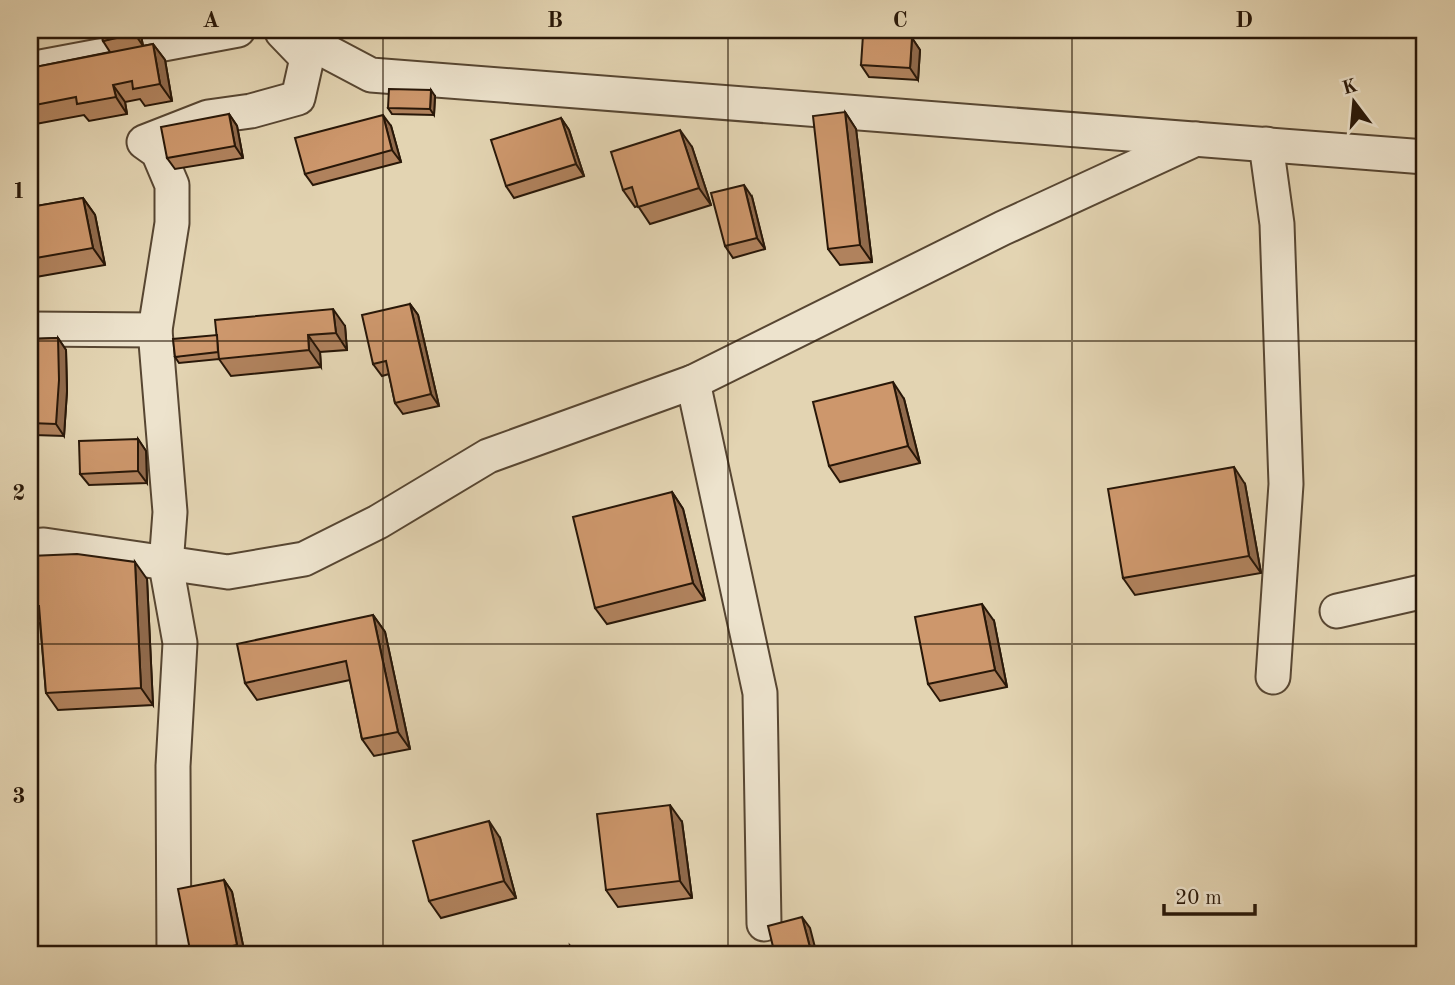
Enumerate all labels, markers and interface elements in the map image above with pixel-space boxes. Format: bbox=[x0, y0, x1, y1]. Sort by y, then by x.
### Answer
text: A bbox=[202, 9, 220, 32]
text: B bbox=[547, 9, 563, 32]
text: C bbox=[892, 9, 908, 32]
text: D bbox=[1235, 9, 1253, 32]
north arrow bbox=[1318, 66, 1388, 136]
text: K bbox=[1340, 77, 1360, 99]
text: 1 bbox=[12, 180, 26, 203]
text: 2 bbox=[12, 482, 26, 505]
text: 3 bbox=[12, 785, 26, 808]
scale bar bbox=[1164, 873, 1256, 917]
text: 20 m bbox=[1175, 888, 1222, 909]

